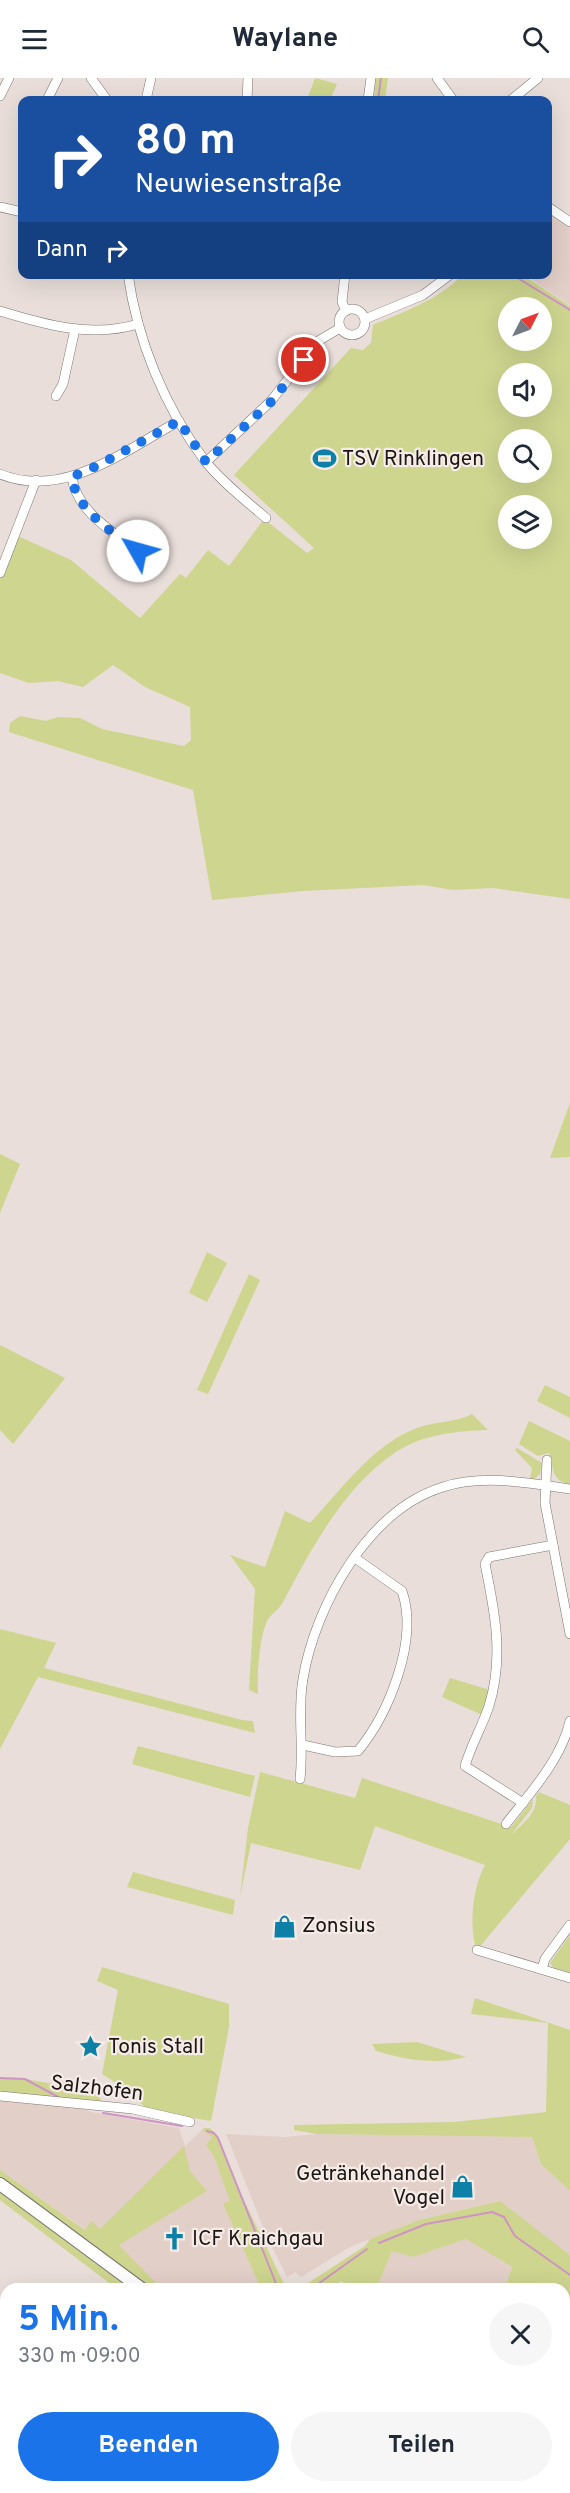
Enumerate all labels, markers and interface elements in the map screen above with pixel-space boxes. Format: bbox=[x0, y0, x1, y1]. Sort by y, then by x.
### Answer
text: Waylane bbox=[232, 22, 338, 56]
icon: menu bbox=[18, 23, 51, 56]
icon: search bbox=[519, 23, 552, 56]
text: 80 m bbox=[135, 116, 236, 169]
icon: right bbox=[36, 120, 114, 198]
text: Neuwiesenstraße bbox=[135, 168, 342, 202]
icon: right bbox=[100, 234, 133, 267]
text: Dann bbox=[36, 237, 88, 264]
north arrow bbox=[498, 297, 552, 351]
map controls bbox=[498, 297, 552, 549]
pin bbox=[278, 334, 329, 385]
icon: arrive bbox=[287, 343, 320, 376]
button: sound bbox=[498, 363, 552, 417]
button: search bbox=[498, 429, 552, 483]
sports icon: TSV Rinklingen bbox=[311, 446, 337, 472]
place label: TSV Rinklingen bbox=[342, 446, 484, 473]
button: layers bbox=[498, 495, 552, 549]
position arrow bbox=[106, 519, 170, 583]
shop icon: Zonsius bbox=[271, 1913, 297, 1939]
place label: Zonsius bbox=[302, 1913, 376, 1940]
place icon: Tonis Stall bbox=[77, 2034, 103, 2060]
place label: Tonis Stall bbox=[108, 2034, 204, 2061]
street label: Salzhofen bbox=[49, 2070, 145, 2108]
place label: Getränkehandel Vogel bbox=[296, 2161, 445, 2212]
shop icon: Getränkehandel Vogel bbox=[450, 2173, 476, 2199]
church icon: ICF Kraichgau bbox=[161, 2226, 187, 2252]
place label: ICF Kraichgau bbox=[192, 2226, 324, 2253]
text: 5 Min. bbox=[18, 2298, 119, 2344]
button: close bbox=[489, 2303, 552, 2366]
text: 330 m · 09:00 bbox=[18, 2344, 141, 2370]
button: Beenden bbox=[18, 2412, 279, 2481]
button: Teilen bbox=[291, 2412, 552, 2481]

